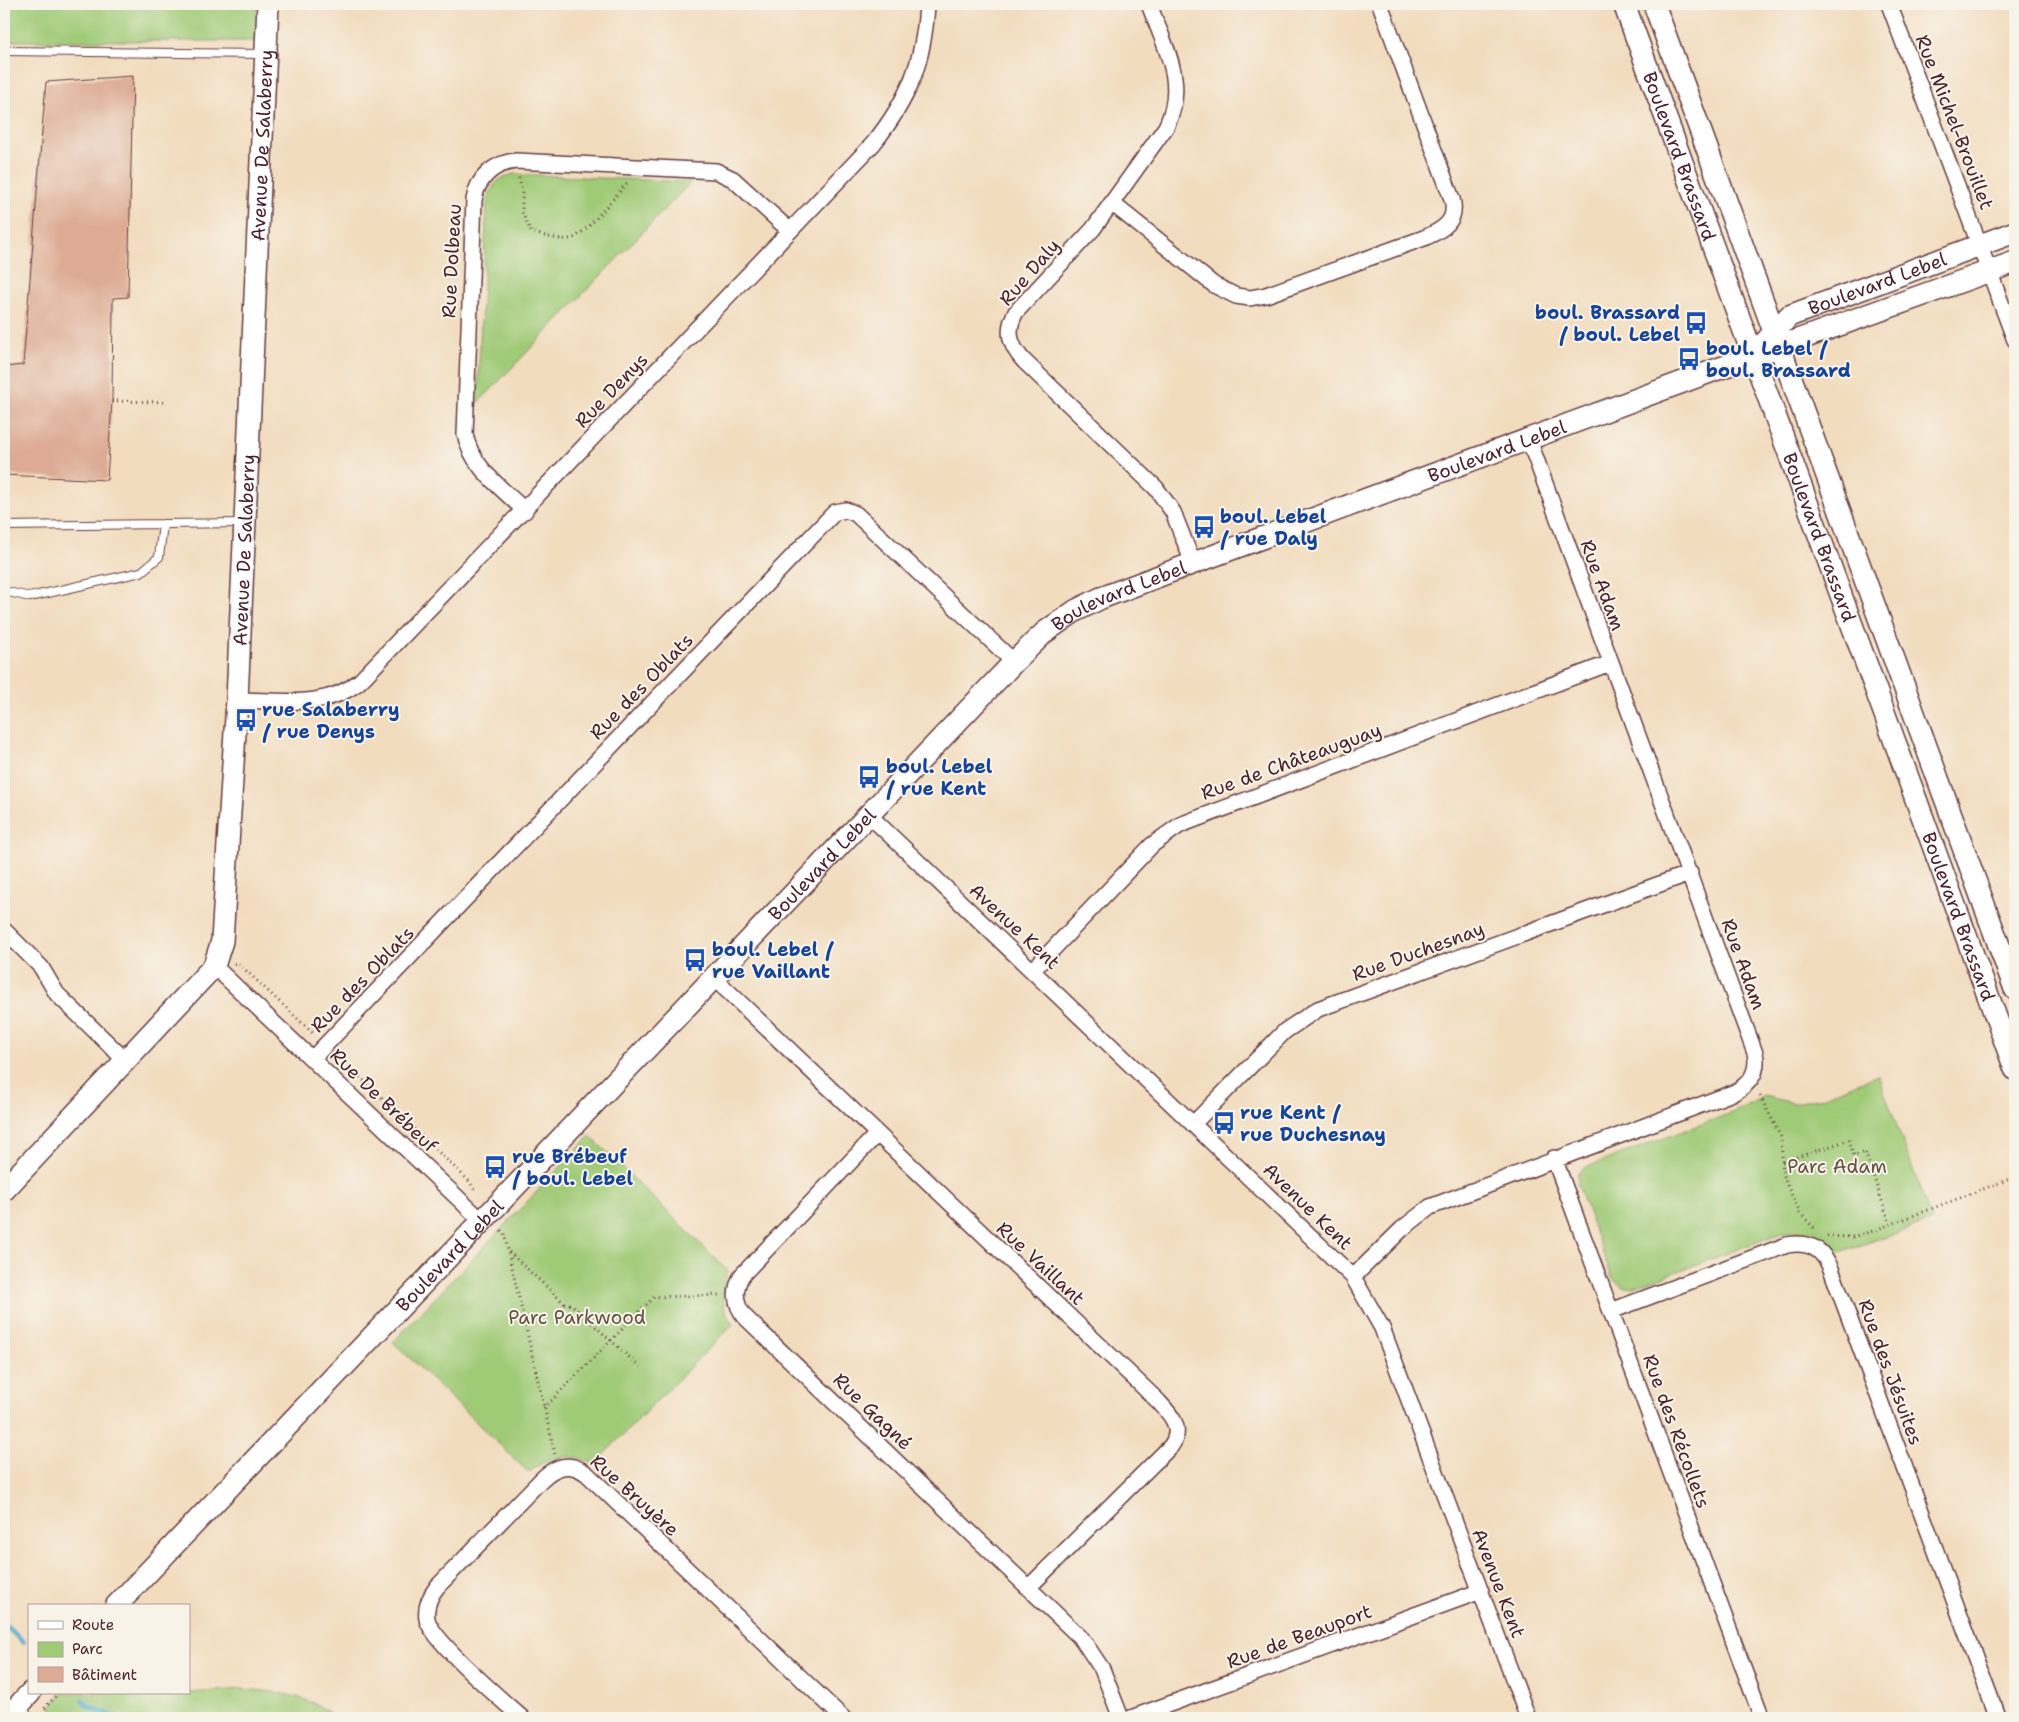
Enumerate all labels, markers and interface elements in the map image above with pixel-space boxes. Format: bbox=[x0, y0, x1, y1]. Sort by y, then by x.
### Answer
street label: Rue Michel-Brouillet bbox=[1910, 31, 1999, 213]
street label: Avenue De Salaberry bbox=[245, 49, 279, 242]
street label: Boulevard Brassard bbox=[1637, 68, 1722, 244]
street label: Rue Dolbeau bbox=[436, 203, 467, 319]
street label: Rue Daly bbox=[993, 234, 1065, 311]
street label: Boulevard Lebel bbox=[1805, 246, 1950, 321]
place label: boul. Brassard / boul. Lebel bbox=[1535, 300, 1680, 347]
bus stop icon: boul. Brassard / boul. Lebel bbox=[1683, 310, 1709, 336]
place label: boul. Lebel / boul. Brassard bbox=[1706, 336, 1851, 383]
bus stop icon: boul. Lebel / boul. Brassard bbox=[1676, 346, 1702, 372]
street label: Rue Denys bbox=[569, 347, 653, 433]
street label: Boulevard Lebel bbox=[1424, 414, 1570, 488]
street label: Boulevard Brassard bbox=[1777, 449, 1862, 625]
street label: Avenue De Salaberry bbox=[227, 453, 261, 646]
place label: boul. Lebel / rue Daly bbox=[1220, 504, 1327, 551]
bus stop icon: boul. Lebel / rue Daly bbox=[1191, 514, 1217, 540]
street label: Rue Adam bbox=[1575, 536, 1630, 634]
street label: Boulevard Lebel bbox=[1046, 555, 1190, 637]
street label: Rue des Oblats bbox=[584, 628, 699, 745]
place label: rue Salaberry / rue Denys bbox=[262, 697, 400, 744]
bus stop icon: rue Salaberry / rue Denys bbox=[233, 707, 259, 733]
street label: Rue de Châteauguay bbox=[1198, 717, 1385, 806]
place label: boul. Lebel / rue Kent bbox=[886, 754, 993, 801]
bus stop icon: boul. Lebel / rue Kent bbox=[856, 764, 882, 790]
street label: Boulevard Lebel bbox=[763, 803, 882, 926]
street label: Boulevard Brassard bbox=[1916, 829, 2001, 1005]
street label: Avenue Kent bbox=[964, 878, 1065, 975]
street label: Rue Adam bbox=[1716, 915, 1771, 1013]
street label: Rue Duchesnay bbox=[1349, 916, 1488, 987]
street label: Rue des Oblats bbox=[305, 921, 420, 1038]
place label: boul. Lebel / rue Vaillant bbox=[712, 937, 834, 984]
bus stop icon: boul. Lebel / rue Vaillant bbox=[682, 947, 708, 973]
street label: Rue De Brébeuf bbox=[325, 1043, 443, 1159]
place label: rue Kent / rue Duchesnay bbox=[1240, 1100, 1386, 1147]
bus stop icon: rue Kent / rue Duchesnay bbox=[1211, 1110, 1237, 1136]
place label: rue Brébeuf / boul. Lebel bbox=[512, 1144, 634, 1191]
bus stop icon: rue Brébeuf / boul. Lebel bbox=[482, 1154, 508, 1180]
park label: Parc Adam bbox=[1787, 1154, 1887, 1179]
street label: Avenue Kent bbox=[1257, 1157, 1358, 1255]
street label: Boulevard Lebel bbox=[391, 1194, 510, 1317]
street label: Rue Vaillant bbox=[991, 1216, 1090, 1311]
street label: Rue des Jésuites bbox=[1853, 1296, 1929, 1449]
park label: Parc Parkwood bbox=[508, 1305, 646, 1330]
street label: Rue des Récollets bbox=[1637, 1351, 1716, 1512]
street label: Rue Gagné bbox=[828, 1367, 918, 1455]
street label: Rue Bruyère bbox=[585, 1449, 684, 1542]
street label: Avenue Kent bbox=[1466, 1525, 1531, 1642]
street label: Rue de Beauport bbox=[1223, 1599, 1375, 1674]
legend bbox=[28, 1604, 190, 1694]
text: Route bbox=[72, 1615, 114, 1635]
text: Parc bbox=[72, 1639, 103, 1659]
text: Bâtiment bbox=[72, 1665, 137, 1685]

